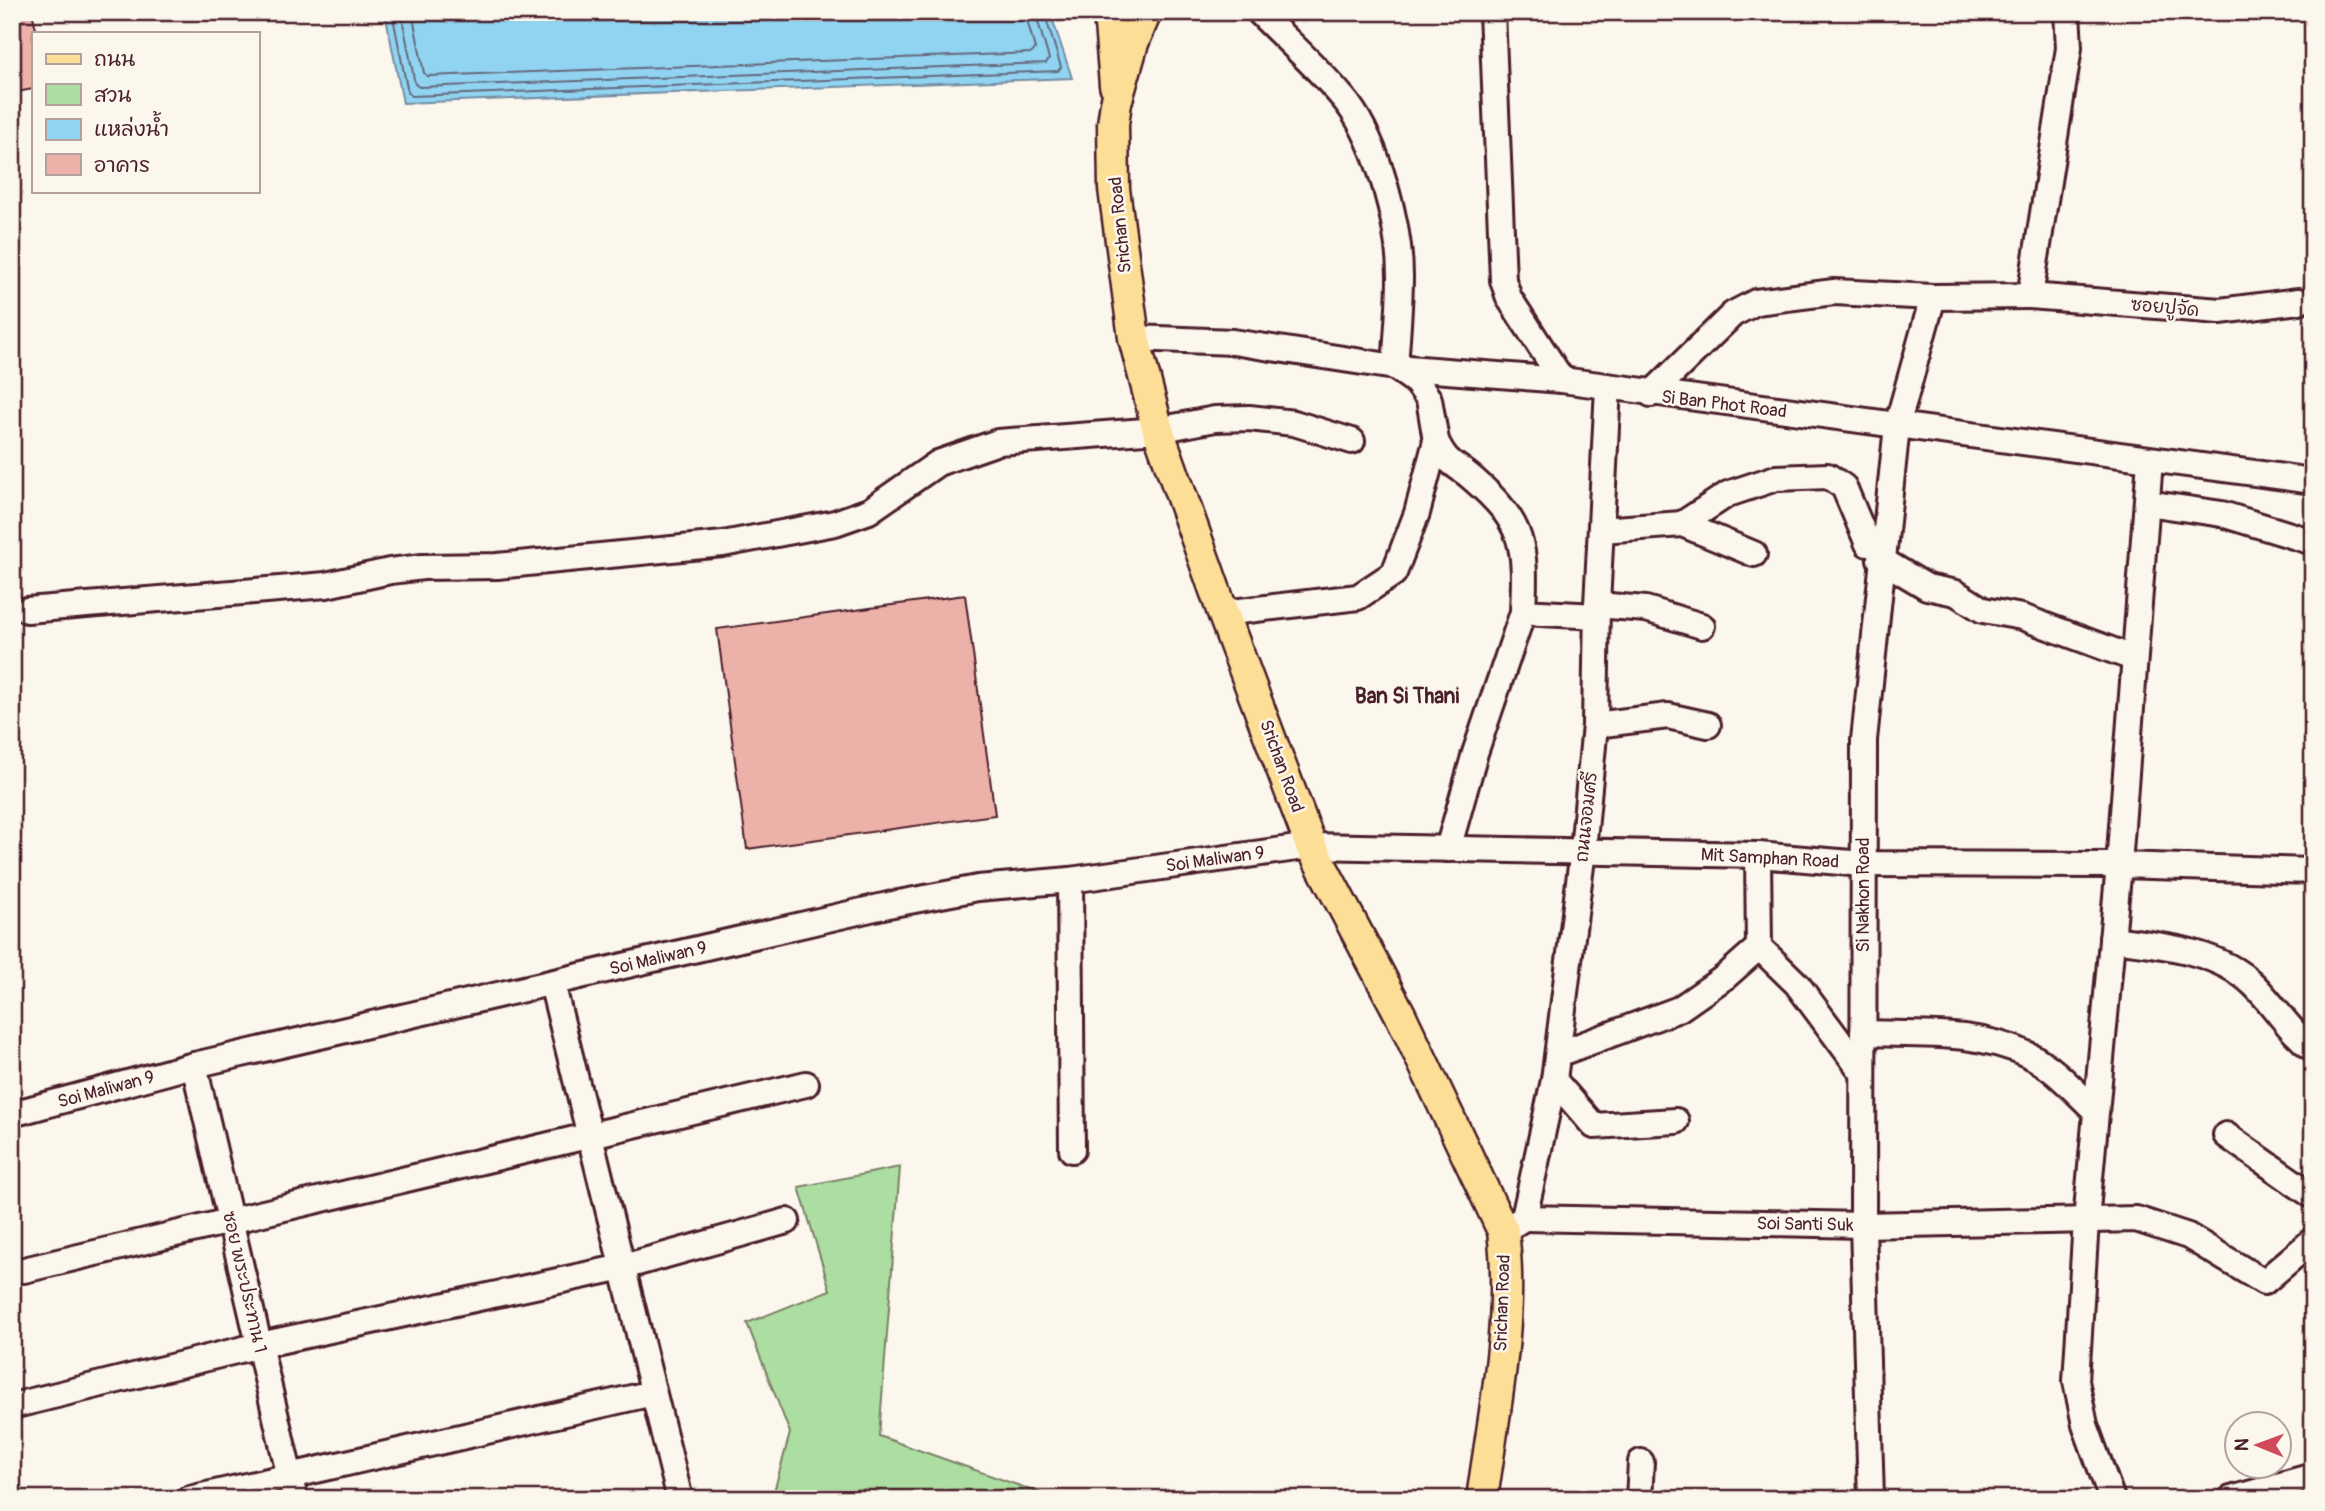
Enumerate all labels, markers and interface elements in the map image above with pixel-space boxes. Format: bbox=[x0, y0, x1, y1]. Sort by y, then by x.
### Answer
legend bbox=[32, 32, 259, 192]
text: ถนน bbox=[94, 46, 135, 73]
text: สวน bbox=[94, 82, 131, 109]
text: แหล่งน้ำ bbox=[94, 110, 169, 143]
text: อาคาร bbox=[94, 152, 150, 179]
street label: Srichan Road bbox=[1104, 176, 1137, 274]
street label: ซอยปูจัด bbox=[2130, 293, 2200, 324]
street label: Si Ban Phot Road bbox=[1660, 385, 1788, 424]
district label: Ban Si Thani bbox=[1355, 683, 1459, 710]
street label: Srichan Road bbox=[1254, 717, 1309, 816]
street label: ถนนจอมศรี bbox=[1569, 771, 1603, 863]
street label: Si Nakhon Road bbox=[1852, 838, 1875, 952]
street label: Soi Maliwan 9 bbox=[1164, 841, 1266, 878]
street label: Mit Samphan Road bbox=[1700, 843, 1840, 874]
street label: Soi Maliwan 9 bbox=[607, 936, 709, 981]
street label: Soi Maliwan 9 bbox=[55, 1066, 157, 1113]
street label: ซอย พระประทาน 1 bbox=[217, 1209, 272, 1355]
street label: Soi Santi Suk bbox=[1756, 1212, 1854, 1237]
street label: Srichan Road bbox=[1489, 1254, 1516, 1352]
north arrow bbox=[2224, 1410, 2294, 1480]
text: N bbox=[2230, 1438, 2254, 1451]

